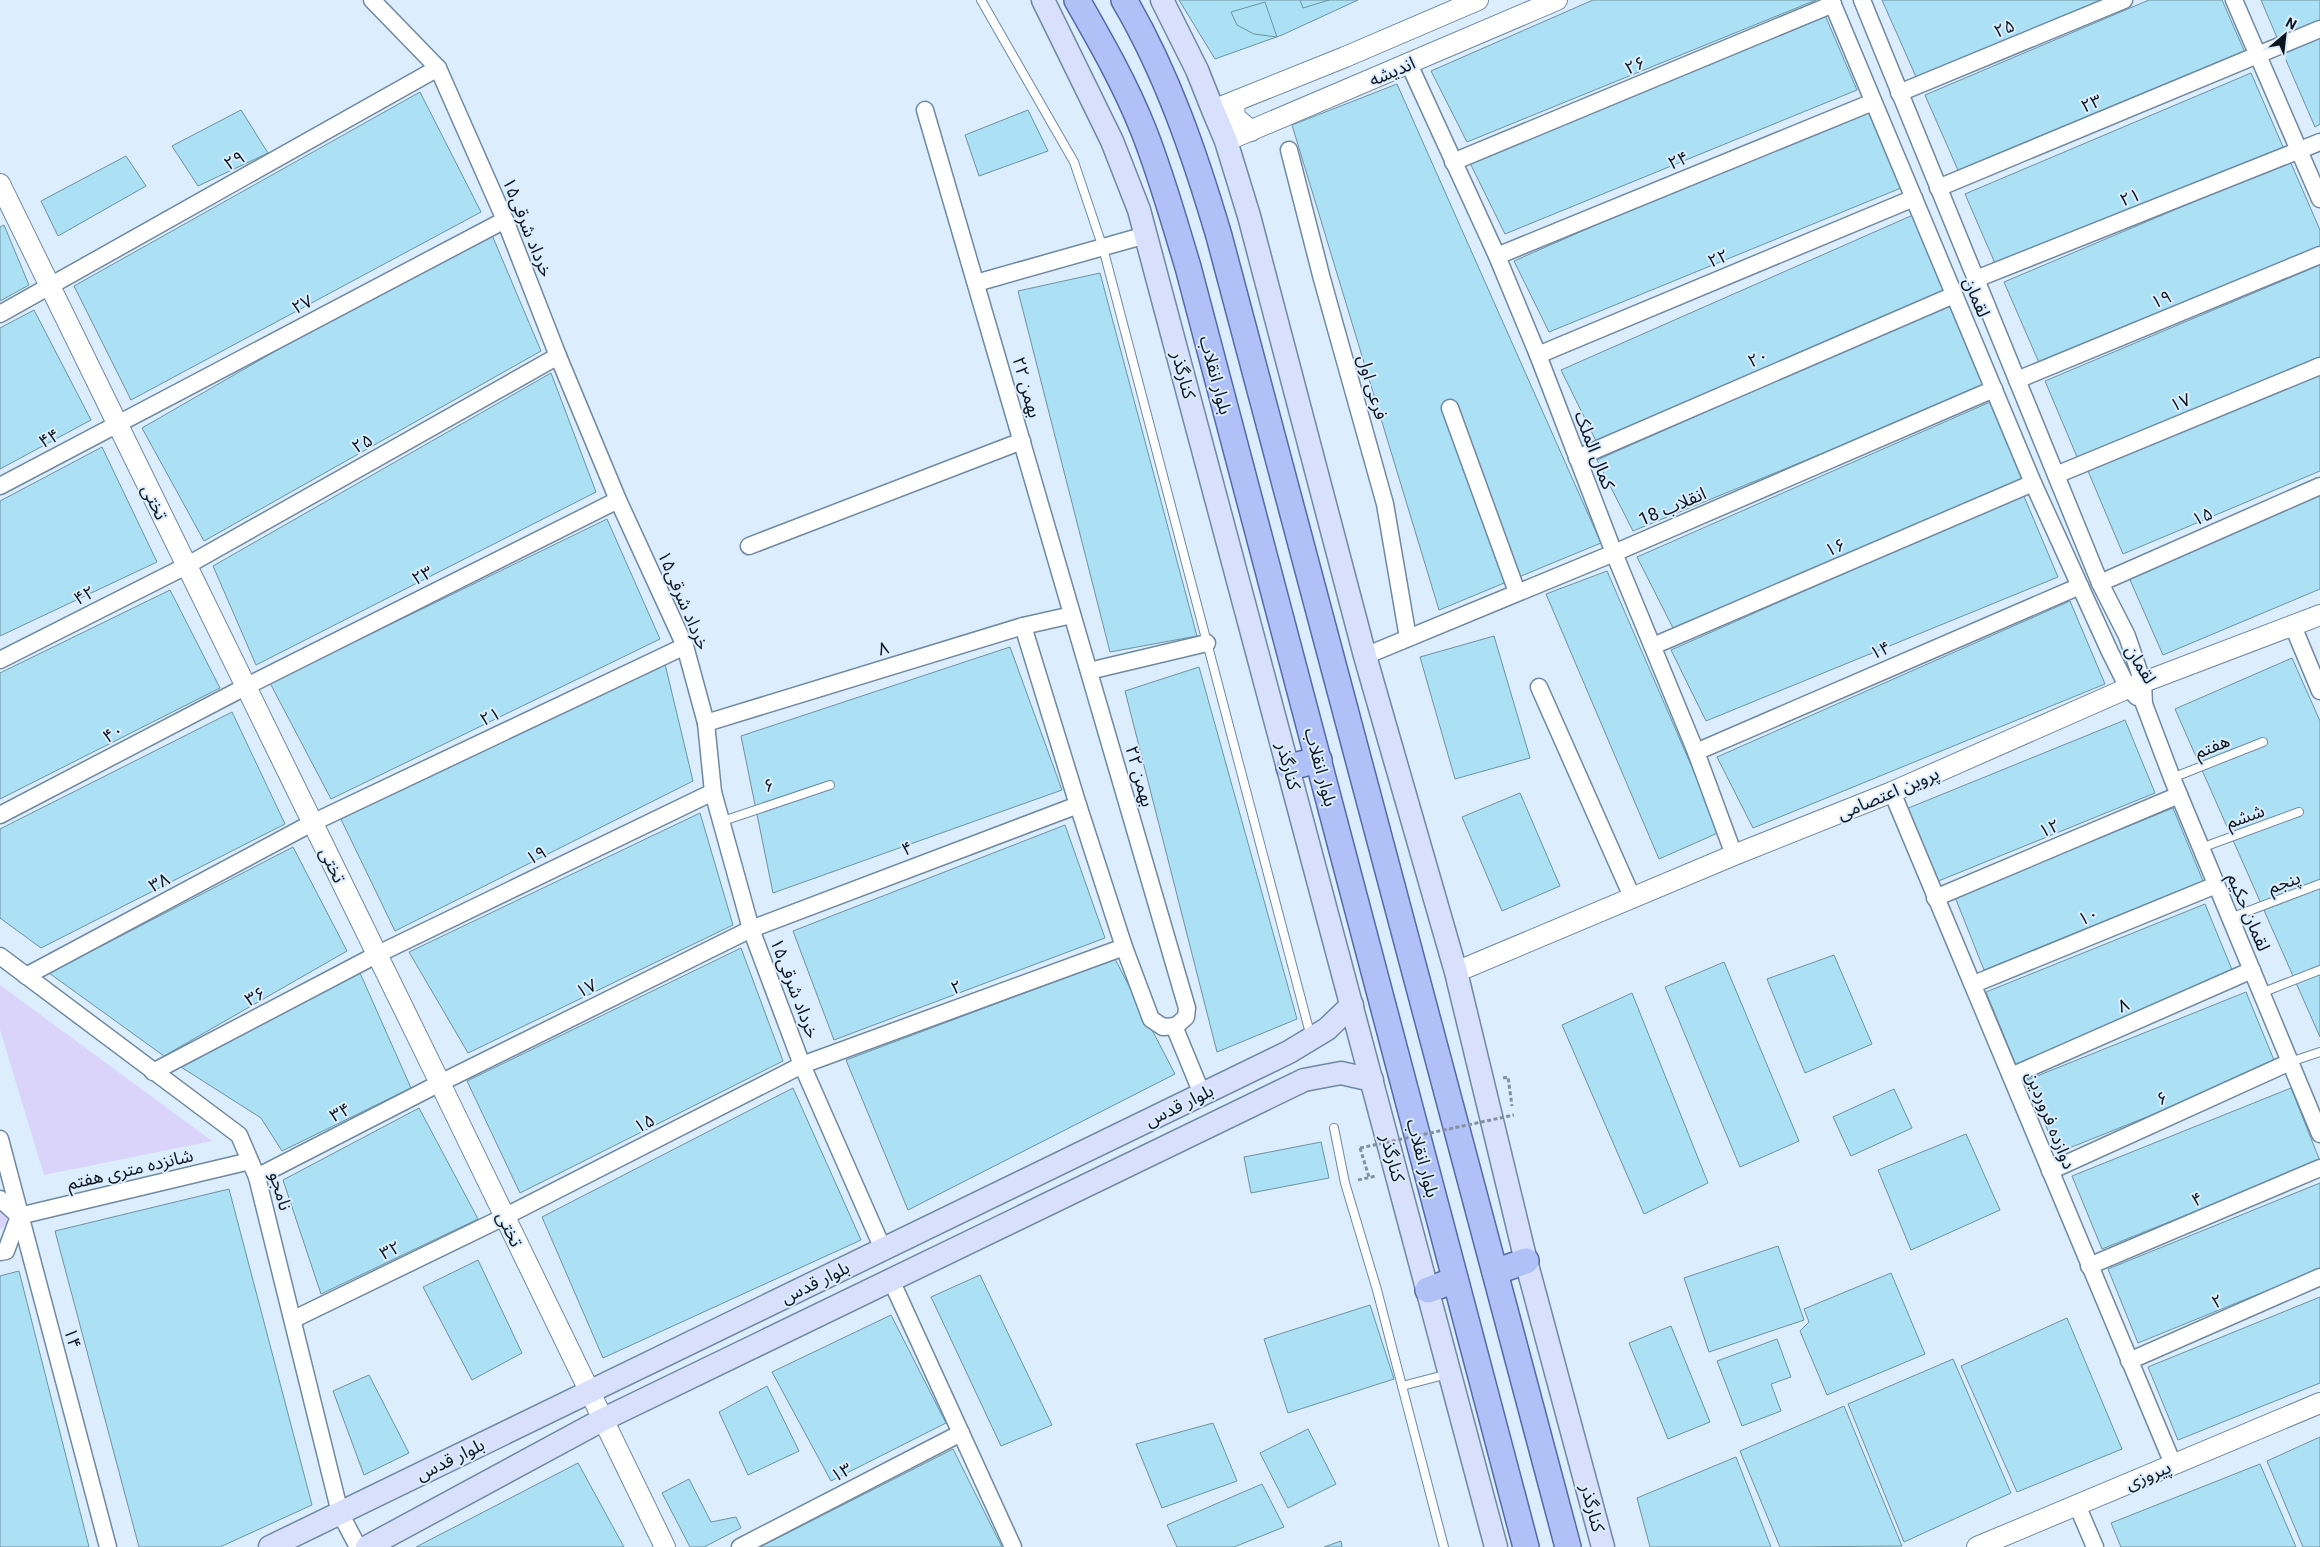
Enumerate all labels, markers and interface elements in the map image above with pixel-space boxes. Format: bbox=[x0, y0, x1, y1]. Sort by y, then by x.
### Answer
north arrow bbox=[2260, 10, 2310, 60]
street label: ۲۵ bbox=[1991, 14, 2017, 42]
text: N bbox=[2283, 14, 2299, 33]
street label: ۲۶ bbox=[1621, 51, 1649, 79]
street label: اندیشه bbox=[1366, 52, 1418, 90]
street label: ۲۳ bbox=[2078, 89, 2104, 117]
street label: ۲۹ bbox=[220, 146, 248, 174]
street label: ۲۴ bbox=[1665, 146, 1691, 174]
street label: ۱۵خرداد شرقی bbox=[498, 174, 558, 280]
street label: ۲۱ bbox=[2117, 184, 2143, 210]
street label: ۲۲ bbox=[1704, 244, 1732, 272]
street label: لقمان bbox=[1958, 274, 1995, 321]
street label: ۱۹ bbox=[2148, 285, 2174, 313]
street label: ۲۷ bbox=[288, 290, 316, 318]
street label: بلوار انقلاب bbox=[1194, 333, 1237, 417]
street label: ۲۰ bbox=[1744, 344, 1772, 372]
street label: کنارگذر bbox=[1166, 348, 1201, 402]
street label: فرعی اول bbox=[1353, 352, 1392, 422]
street label: ۲۲ بهمن bbox=[1007, 354, 1046, 420]
street label: ۱۷ bbox=[2167, 388, 2193, 416]
street label: کمال الملک bbox=[1570, 408, 1620, 493]
street label: ۴۴ bbox=[35, 424, 63, 452]
street label: ۲۵ bbox=[348, 429, 376, 457]
street label: تختی bbox=[137, 481, 173, 524]
street label: انقلاب 18 bbox=[1635, 482, 1709, 530]
street label: ۱۵ bbox=[2188, 502, 2216, 530]
street label: ۱۶ bbox=[1821, 533, 1849, 561]
street label: ۱۵خرداد شرقی bbox=[653, 547, 714, 653]
street label: ۲۳ bbox=[408, 561, 436, 589]
street label: ۴۲ bbox=[70, 581, 98, 609]
street label: ۸ bbox=[875, 636, 891, 660]
street label: ۱۴ bbox=[1866, 636, 1894, 664]
street label: لقمان bbox=[2120, 641, 2161, 688]
street label: ۲۱ bbox=[476, 702, 504, 730]
street label: ۴۰ bbox=[99, 719, 127, 747]
street label: بلوار انقلاب bbox=[1299, 725, 1342, 809]
street label: هفتم bbox=[2191, 730, 2234, 765]
street label: کنارگذر bbox=[1271, 739, 1306, 793]
street label: ۲۲ بهمن bbox=[1120, 743, 1159, 809]
street label: پروین اعتصامی bbox=[1834, 762, 1943, 825]
street label: ۶ bbox=[761, 773, 777, 797]
street label: ششم bbox=[2223, 799, 2268, 835]
street label: ۱۲ bbox=[2035, 814, 2063, 842]
street label: ۴ bbox=[898, 836, 916, 860]
street label: ۱۹ bbox=[522, 841, 550, 869]
street label: تختی bbox=[315, 844, 351, 887]
street label: پنجم bbox=[2265, 866, 2304, 900]
street label: ۳۸ bbox=[145, 868, 173, 896]
street label: لقمان حکیم bbox=[2220, 870, 2275, 955]
street label: ۱۰ bbox=[2075, 902, 2101, 930]
street label: ۱۵خرداد شرقی bbox=[765, 935, 824, 1041]
street label: ۱۷ bbox=[572, 974, 600, 1002]
street label: ۲ bbox=[948, 975, 964, 999]
street label: ۳۶ bbox=[241, 982, 269, 1010]
street label: ۸ bbox=[2114, 993, 2132, 1017]
street label: دوازده فروردین bbox=[2021, 1068, 2080, 1172]
street label: بلوار قدس bbox=[1141, 1079, 1217, 1131]
street label: ۶ bbox=[2153, 1086, 2171, 1110]
street label: ۳۴ bbox=[326, 1098, 354, 1126]
street label: ۱۵ bbox=[630, 1109, 658, 1137]
street label: بلوار انقلاب bbox=[1401, 1116, 1444, 1200]
street label: کنارگذر bbox=[1375, 1131, 1410, 1185]
street label: شانزده متری هفتم bbox=[65, 1144, 196, 1197]
street label: نامجو bbox=[265, 1169, 297, 1213]
street label: ۴ bbox=[2188, 1187, 2206, 1211]
street label: تختی bbox=[492, 1208, 528, 1251]
street label: ۳۲ bbox=[376, 1236, 404, 1264]
street label: بلوار قدس bbox=[777, 1256, 853, 1308]
street label: ۲ bbox=[2208, 1289, 2226, 1313]
street label: ۱۴ bbox=[60, 1325, 86, 1351]
street label: بلوار قدس bbox=[412, 1433, 488, 1485]
street label: پیروزی bbox=[2122, 1456, 2174, 1495]
street label: ۱۳ bbox=[827, 1458, 855, 1486]
street label: کنارگذر bbox=[1575, 1481, 1610, 1535]

